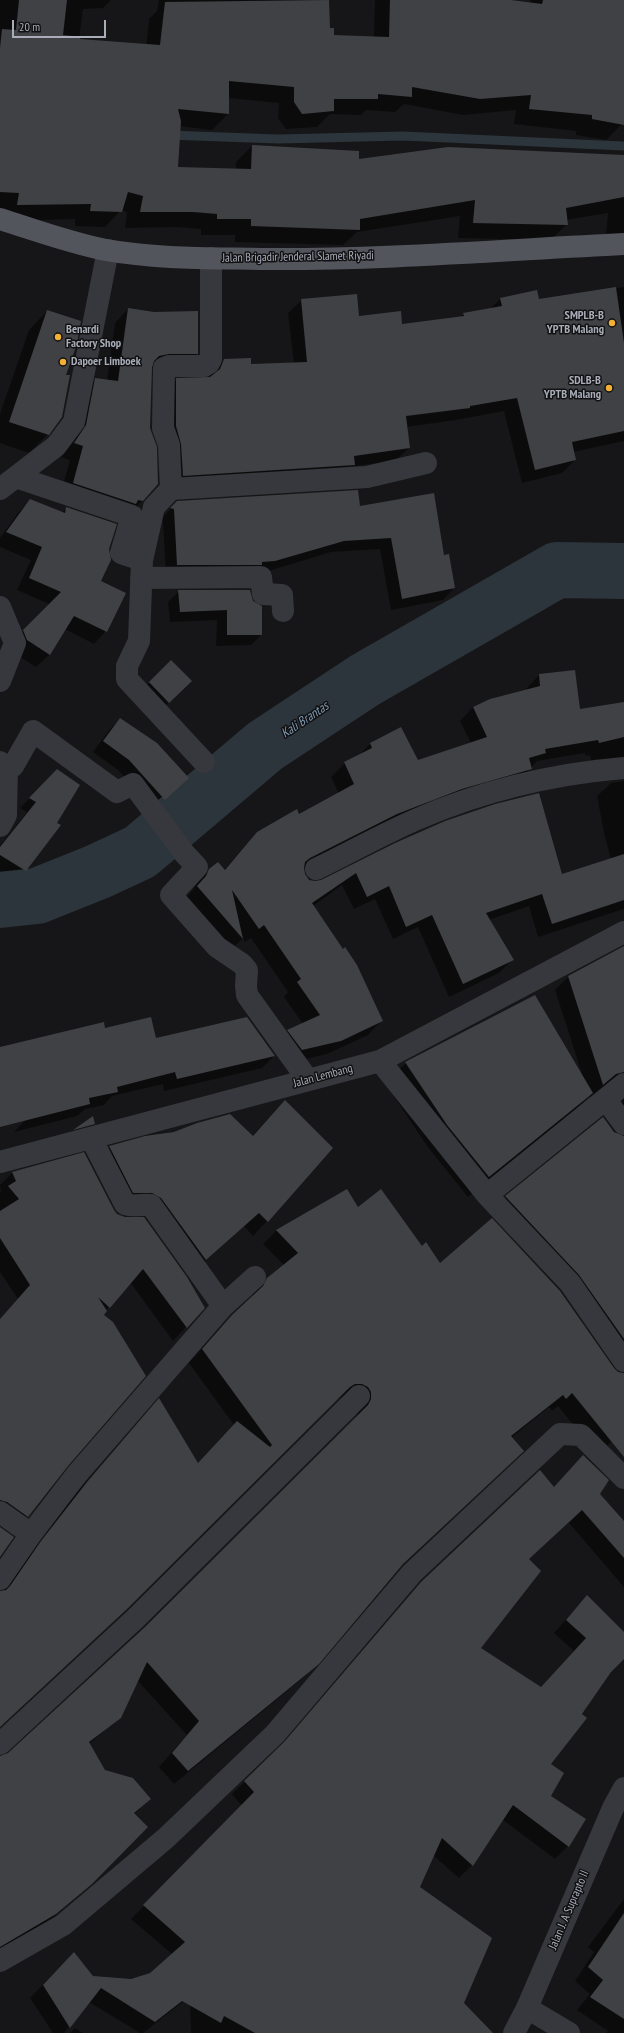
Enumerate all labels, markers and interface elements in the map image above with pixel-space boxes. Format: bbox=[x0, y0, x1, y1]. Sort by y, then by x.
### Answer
scale bar bbox=[14, 12, 108, 38]
text: 20 m bbox=[19, 19, 40, 34]
street label: Jalan Brigadir Jenderal Slamet Riyadi bbox=[222, 248, 374, 266]
place label: SMPLB-B YPTB Malang bbox=[547, 309, 604, 337]
marker: SMPLB-B YPTB Malang bbox=[607, 318, 617, 328]
place label: Benardi Factory Shop bbox=[66, 323, 121, 351]
marker: Benardi Factory Shop bbox=[53, 332, 63, 342]
place label: Dapoer Limboek bbox=[71, 355, 141, 369]
marker: Dapoer Limboek bbox=[58, 357, 68, 367]
place label: SDLB-B YPTB Malang bbox=[544, 374, 601, 402]
marker: SDLB-B YPTB Malang bbox=[604, 383, 614, 393]
water label: Kali Brantas bbox=[278, 699, 332, 741]
street label: Jalan Lembang bbox=[292, 1061, 354, 1091]
street label: Jalan J. A Suprapto II bbox=[546, 1868, 592, 1952]

